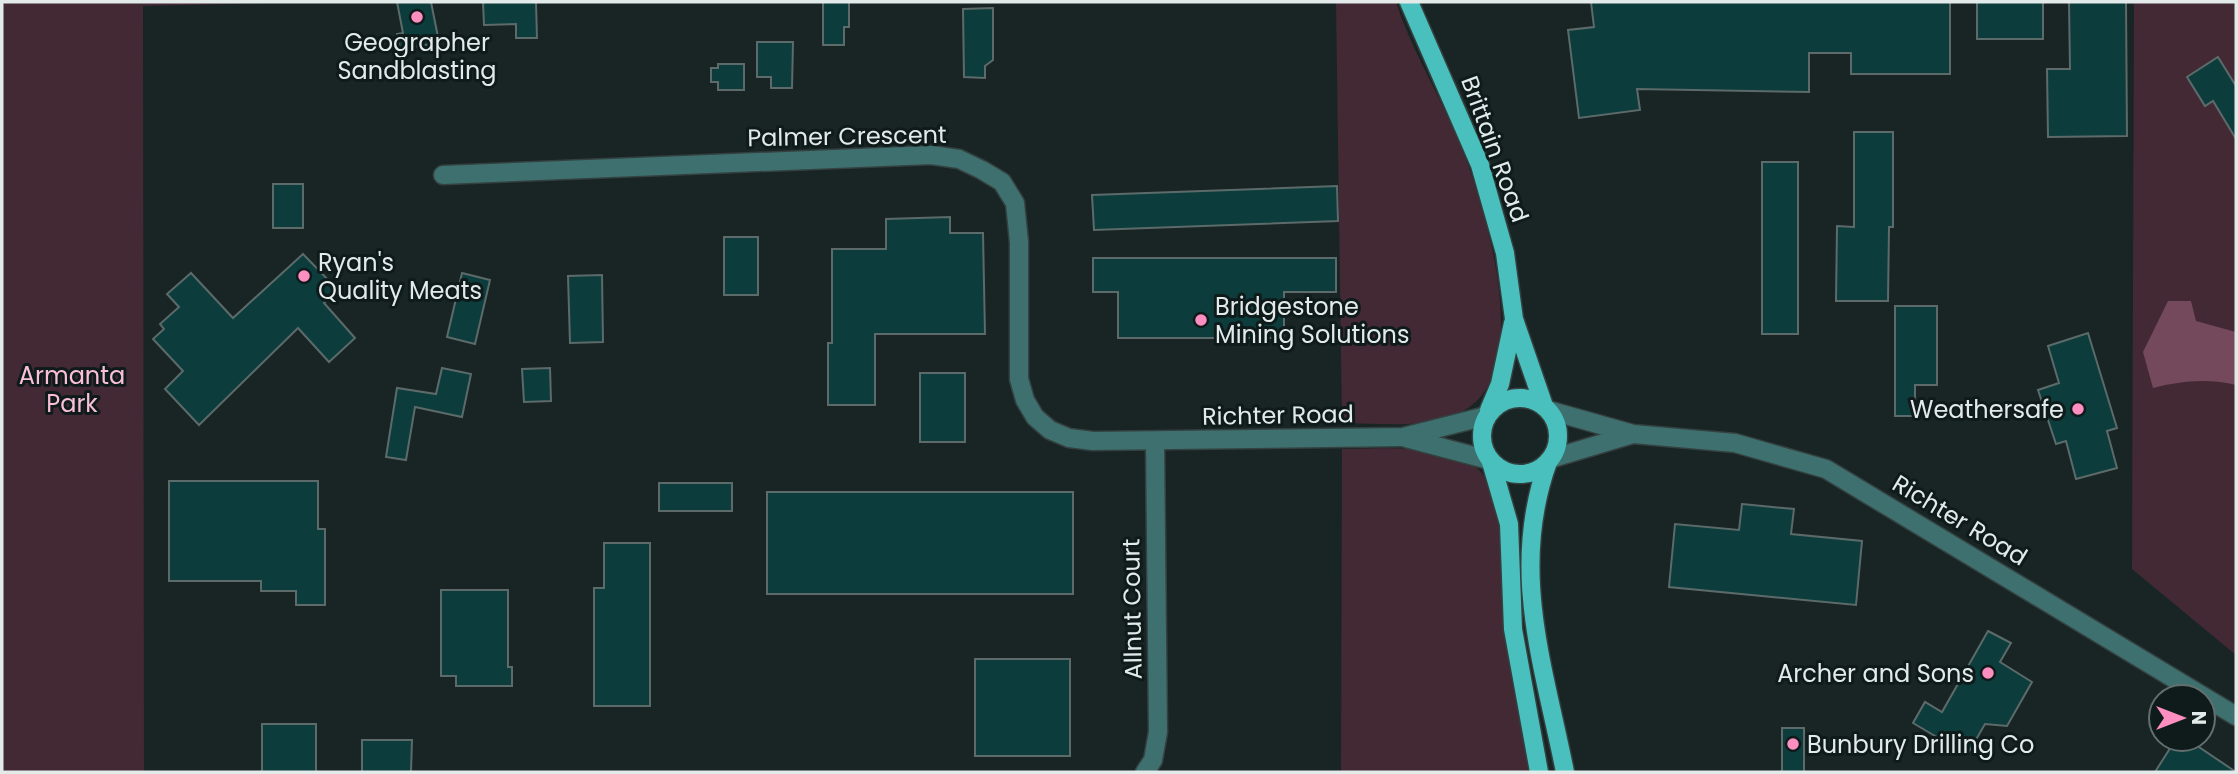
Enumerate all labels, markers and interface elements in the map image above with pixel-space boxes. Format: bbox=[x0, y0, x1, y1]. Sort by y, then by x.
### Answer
marker: Geographer Sandblasting bbox=[409, 9, 425, 25]
place label: Geographer Sandblasting bbox=[338, 26, 497, 87]
street label: Brittain Road bbox=[1453, 71, 1537, 227]
street label: Palmer Crescent bbox=[747, 118, 947, 154]
place label: Ryan's Quality Meats bbox=[318, 246, 482, 307]
marker: Ryan's Quality Meats bbox=[296, 268, 312, 284]
place label: Bridgestone Mining Solutions bbox=[1215, 290, 1409, 351]
marker: Bridgestone Mining Solutions bbox=[1193, 312, 1209, 328]
park label: Armanta Park bbox=[19, 359, 125, 420]
place label: Weathersafe bbox=[1910, 393, 2064, 426]
street label: Richter Road bbox=[1202, 397, 1354, 433]
marker: Weathersafe bbox=[2070, 401, 2086, 417]
street label: Richter Road bbox=[1886, 467, 2034, 573]
street label: Allnut Court bbox=[1114, 538, 1150, 680]
place label: Archer and Sons bbox=[1777, 657, 1974, 690]
marker: Archer and Sons bbox=[1980, 665, 1996, 681]
north arrow bbox=[2147, 683, 2217, 753]
text: N bbox=[2185, 711, 2212, 725]
place label: Bunbury Drilling Co bbox=[1807, 728, 2034, 761]
marker: Bunbury Drilling Co bbox=[1785, 736, 1801, 752]

